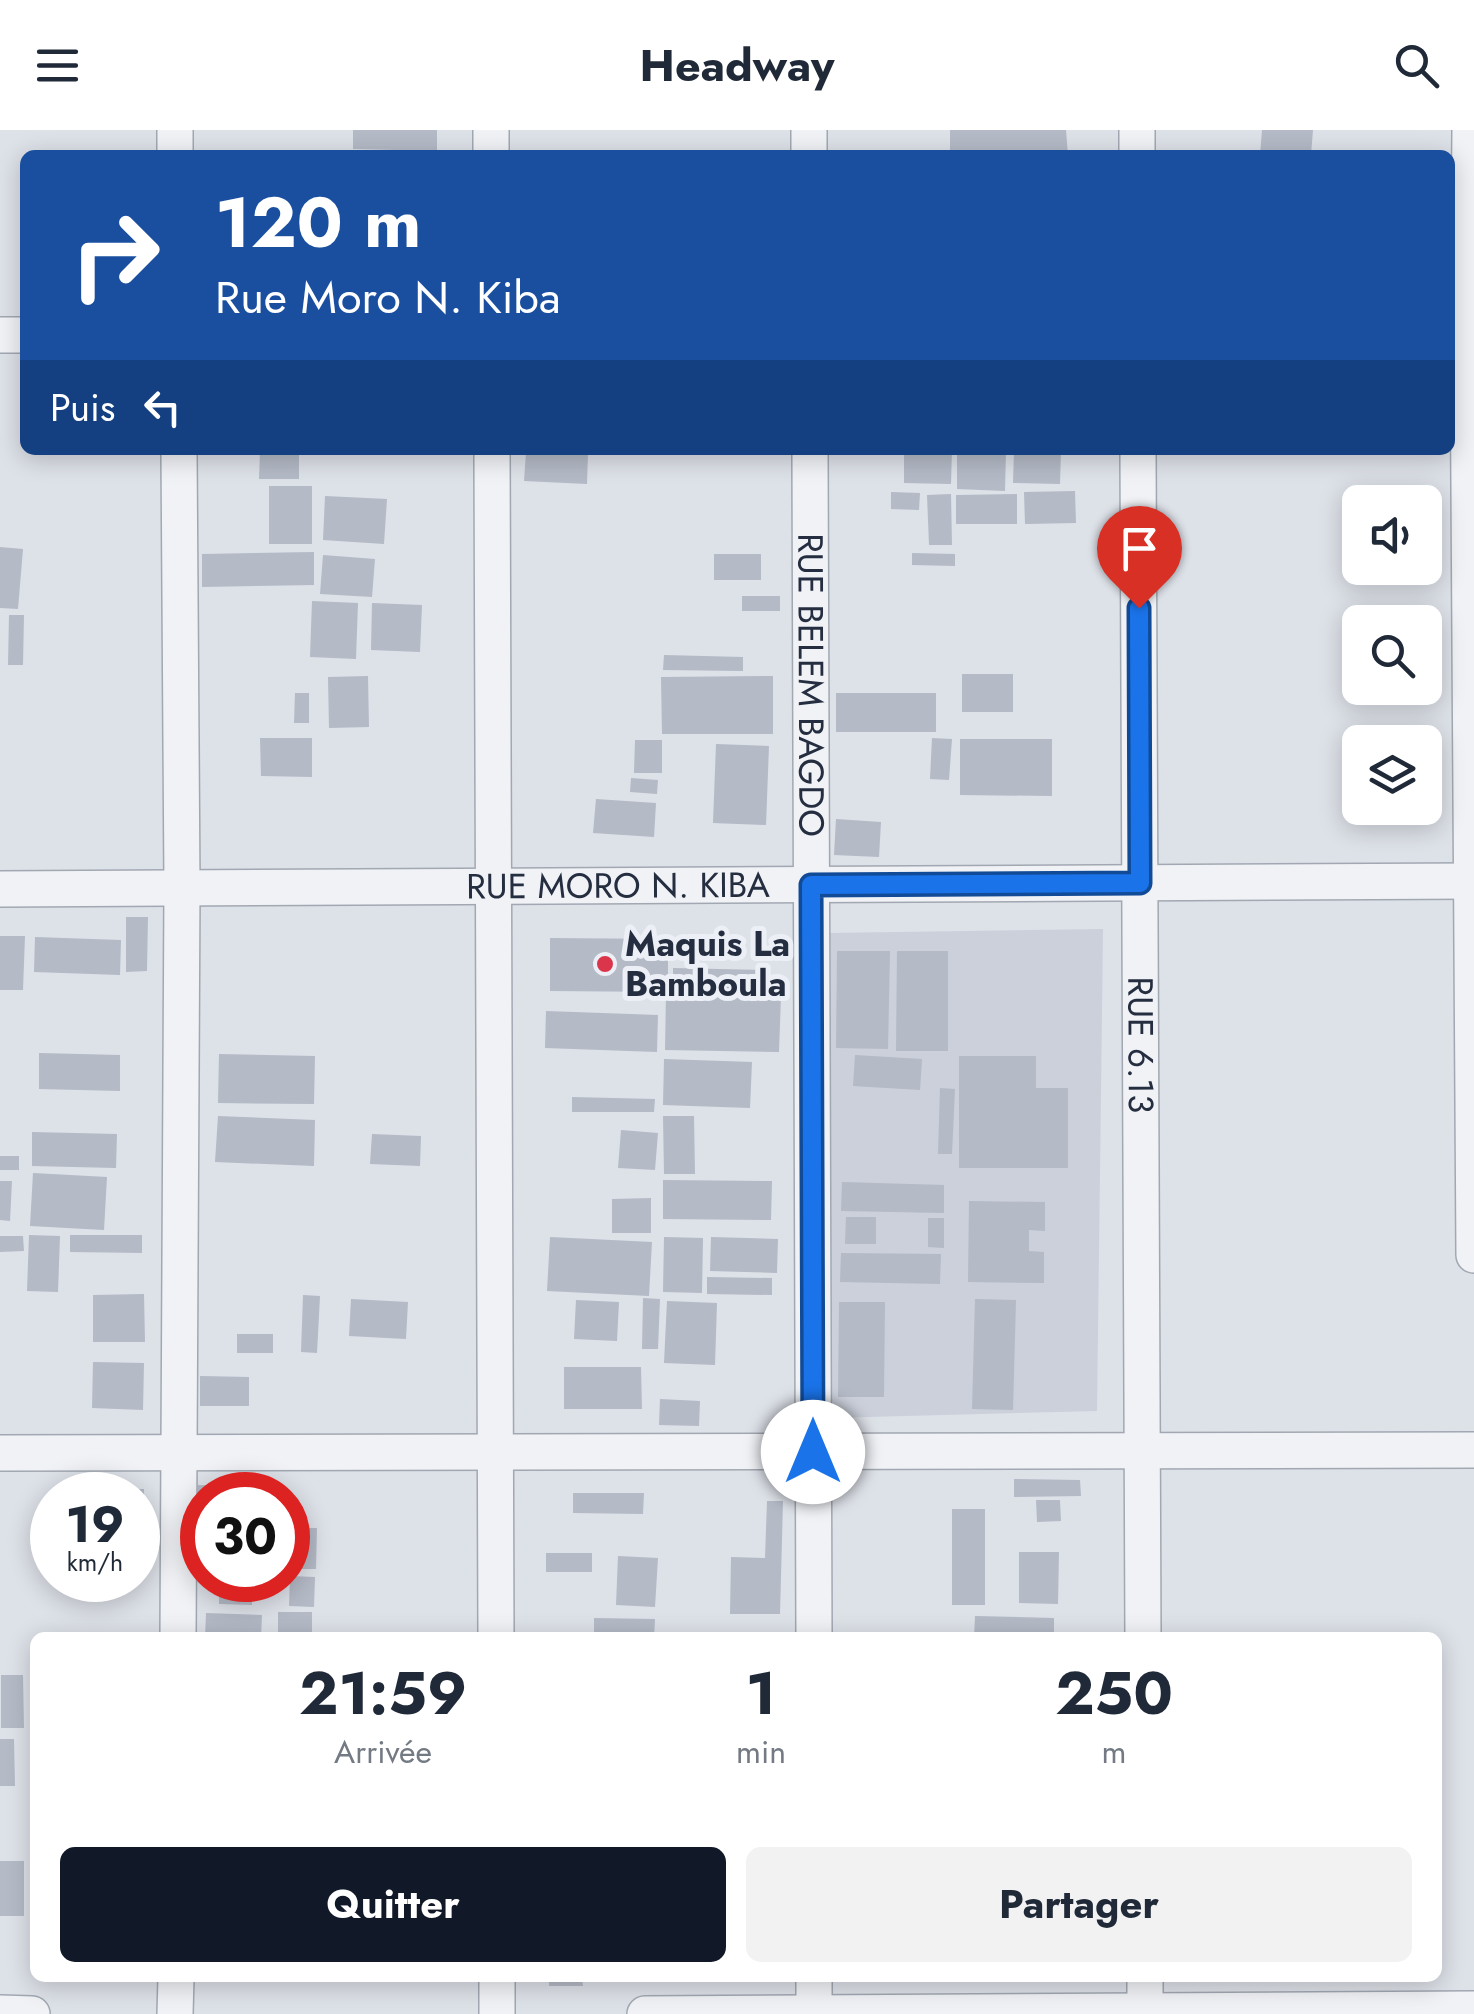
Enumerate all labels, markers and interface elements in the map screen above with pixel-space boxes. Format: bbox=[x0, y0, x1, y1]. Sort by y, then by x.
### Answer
text: Headway bbox=[640, 33, 834, 98]
icon: menu bbox=[30, 38, 85, 93]
icon: search bbox=[1389, 38, 1444, 93]
text: 120 m bbox=[215, 172, 421, 273]
icon: right bbox=[50, 190, 180, 320]
text: Rue Moro N. Kiba bbox=[215, 265, 561, 330]
text: Puis bbox=[50, 380, 115, 435]
icon: left bbox=[135, 380, 190, 435]
map controls bbox=[1342, 485, 1442, 825]
button: sound bbox=[1342, 485, 1442, 585]
pin bbox=[1097, 506, 1182, 609]
icon: arrive bbox=[1112, 521, 1167, 576]
street label: RUE BELEM BAGDO bbox=[785, 533, 836, 837]
button: search bbox=[1342, 605, 1442, 705]
button: layers bbox=[1342, 725, 1442, 825]
street label: RUE MORO N. KIBA bbox=[466, 860, 770, 911]
place label: Maquis La Bamboula bbox=[625, 919, 790, 1009]
marker: Maquis La Bamboula bbox=[594, 953, 616, 975]
street label: RUE 6.13 bbox=[1115, 976, 1166, 1114]
position arrow bbox=[761, 1400, 865, 1504]
speed limit sign: 30 bbox=[180, 1472, 310, 1602]
text: 19 bbox=[66, 1488, 124, 1561]
text: km/h bbox=[67, 1544, 123, 1580]
text: 21:59 bbox=[299, 1650, 467, 1737]
text: 1 bbox=[746, 1650, 776, 1737]
text: 250 bbox=[1055, 1650, 1173, 1737]
text: Arrivée bbox=[334, 1729, 432, 1775]
text: min bbox=[736, 1729, 786, 1775]
text: m bbox=[1102, 1729, 1127, 1775]
button: Quitter bbox=[60, 1847, 726, 1962]
button: Partager bbox=[746, 1847, 1412, 1962]

